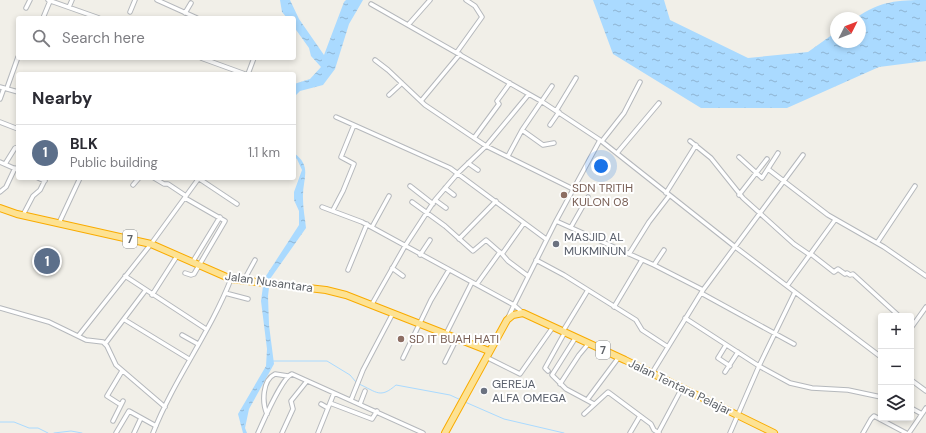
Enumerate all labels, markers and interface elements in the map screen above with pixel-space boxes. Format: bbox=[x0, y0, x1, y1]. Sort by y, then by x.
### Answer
north arrow bbox=[830, 12, 866, 48]
search box bbox=[16, 16, 296, 60]
icon: search bbox=[30, 27, 52, 49]
text: Search here bbox=[62, 28, 145, 48]
text: Nearby bbox=[32, 87, 92, 109]
text: BLK bbox=[70, 134, 98, 154]
text: 1 bbox=[43, 144, 47, 161]
text: 1.1 km bbox=[248, 144, 280, 161]
text: Public building bbox=[70, 154, 158, 171]
your location bbox=[591, 156, 611, 176]
place label: SDN TRITIH KULON 08 bbox=[572, 180, 633, 210]
marker: SDN TRITIH KULON 08 bbox=[559, 190, 569, 200]
place label: MASJID AL MUKMINUN bbox=[564, 229, 626, 259]
road number: 7 bbox=[123, 230, 137, 248]
marker: MASJID AL MUKMINUN bbox=[551, 239, 561, 249]
pin: 1 bbox=[34, 246, 60, 276]
street label: Jalan Nusantara bbox=[224, 268, 314, 296]
map controls bbox=[878, 313, 914, 421]
button: + bbox=[878, 313, 914, 349]
place label: SD IT BUAH HATI bbox=[409, 331, 499, 347]
marker: SD IT BUAH HATI bbox=[396, 334, 406, 344]
road number: 7 bbox=[596, 341, 610, 359]
button: − bbox=[878, 349, 914, 385]
street label: Jalan Tentara Pelajar bbox=[626, 355, 735, 419]
place label: GEREJA ALFA OMEGA bbox=[492, 376, 566, 406]
button: layers bbox=[878, 385, 914, 421]
marker: GEREJA ALFA OMEGA bbox=[479, 386, 489, 396]

